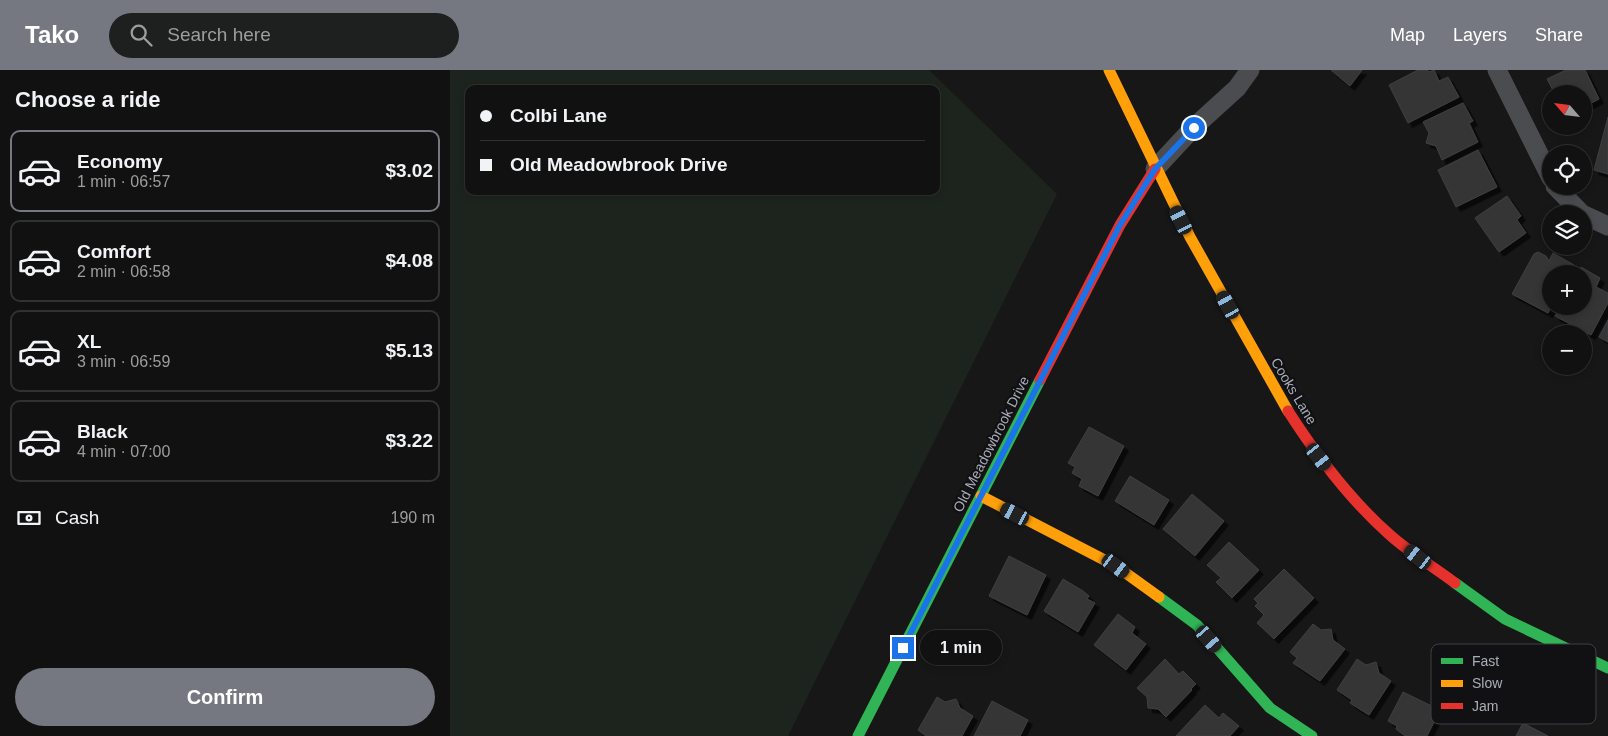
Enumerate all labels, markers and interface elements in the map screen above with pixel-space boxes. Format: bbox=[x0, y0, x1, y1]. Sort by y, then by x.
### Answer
search box bbox=[109, 13, 459, 58]
text: Tako bbox=[25, 21, 79, 48]
icon: search bbox=[127, 21, 155, 49]
text: Search here bbox=[167, 24, 271, 45]
text: Map bbox=[1390, 25, 1425, 45]
text: Layers bbox=[1453, 25, 1507, 45]
text: Share bbox=[1535, 25, 1583, 45]
north arrow bbox=[1542, 85, 1592, 135]
map controls bbox=[1542, 85, 1592, 375]
text: Choose a ride bbox=[15, 87, 160, 112]
text: Colbi Lane bbox=[510, 105, 607, 126]
route start bbox=[1183, 117, 1205, 139]
button: locate bbox=[1542, 145, 1592, 195]
icon: car bbox=[17, 149, 62, 194]
text: Economy bbox=[77, 151, 163, 172]
text: Old Meadowbrook Drive bbox=[510, 154, 727, 175]
text: $3.02 bbox=[385, 160, 433, 181]
text: 1 min · 06:57 bbox=[77, 173, 170, 190]
car bbox=[1167, 203, 1194, 237]
button: layers bbox=[1542, 205, 1592, 255]
icon: car bbox=[17, 239, 62, 284]
text: Comfort bbox=[77, 241, 151, 262]
text: $4.08 bbox=[385, 250, 433, 271]
text: 2 min · 06:58 bbox=[77, 263, 170, 280]
button: + bbox=[1542, 265, 1592, 315]
car bbox=[1214, 288, 1241, 322]
button: − bbox=[1542, 325, 1592, 375]
icon: car bbox=[17, 329, 62, 374]
text: XL bbox=[77, 331, 101, 352]
text: $5.13 bbox=[385, 340, 433, 361]
text: 3 min · 06:59 bbox=[77, 353, 170, 370]
street label: Cooks Lane bbox=[1268, 355, 1320, 427]
street label: Old Meadowbrook Drive bbox=[950, 373, 1032, 515]
icon: car bbox=[17, 419, 62, 464]
text: Black bbox=[77, 421, 128, 442]
text: $3.22 bbox=[385, 430, 433, 451]
car bbox=[1303, 441, 1334, 473]
text: 4 min · 07:00 bbox=[77, 443, 170, 460]
car bbox=[998, 501, 1031, 527]
icon: cash bbox=[15, 504, 43, 532]
text: Cash bbox=[55, 507, 99, 528]
text: 190 m bbox=[391, 509, 435, 526]
car bbox=[1401, 542, 1434, 572]
car bbox=[1099, 551, 1132, 581]
car bbox=[1193, 623, 1224, 655]
callout: 1 min bbox=[920, 630, 1003, 666]
route end bbox=[892, 637, 914, 659]
text: 1 min bbox=[940, 639, 982, 656]
legend bbox=[1431, 644, 1596, 724]
text: Fast bbox=[1472, 653, 1499, 669]
button: Confirm bbox=[15, 668, 435, 726]
text: Slow bbox=[1472, 675, 1503, 691]
text: Jam bbox=[1472, 698, 1498, 714]

